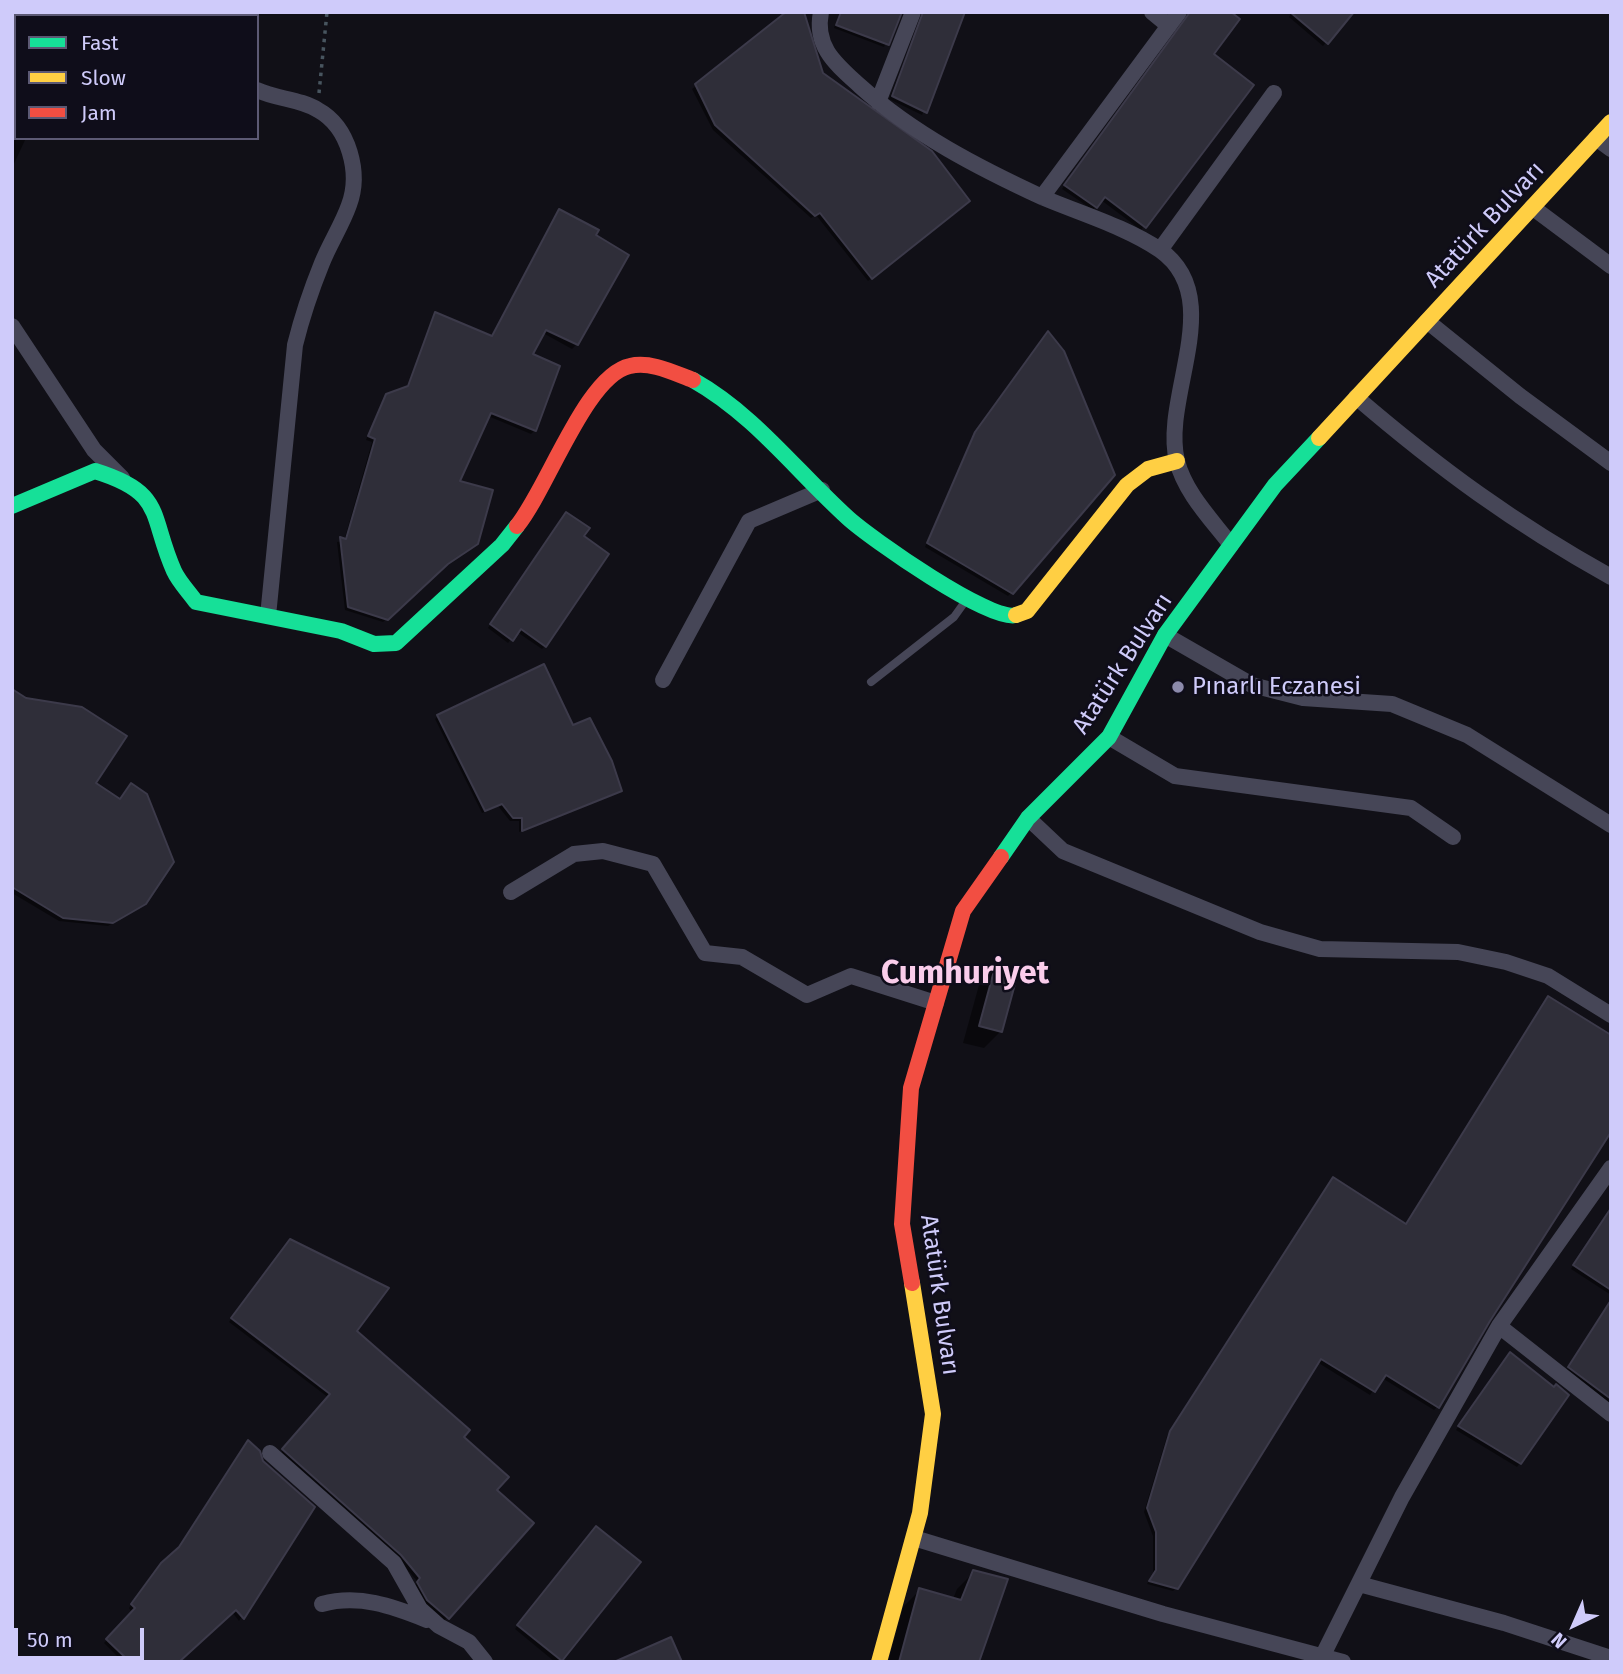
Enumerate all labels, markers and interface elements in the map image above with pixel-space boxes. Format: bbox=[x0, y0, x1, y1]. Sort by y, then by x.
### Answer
legend bbox=[14, 14, 259, 140]
text: Fast bbox=[81, 30, 119, 56]
text: Slow bbox=[81, 65, 126, 91]
text: Jam bbox=[81, 100, 117, 126]
street label: Atatürk Bulvarı bbox=[1419, 156, 1551, 294]
street label: Atatürk Bulvarı bbox=[1067, 588, 1179, 740]
place label: Pınarlı Eczanesi bbox=[1192, 673, 1361, 701]
marker: Pınarlı Eczanesi bbox=[1170, 679, 1186, 695]
district label: Cumhuriyet bbox=[881, 955, 1049, 993]
street label: Atatürk Bulvarı bbox=[913, 1213, 965, 1377]
north arrow bbox=[1539, 1590, 1609, 1660]
scale bar bbox=[18, 1614, 147, 1658]
text: 50 m bbox=[27, 1627, 73, 1653]
text: N bbox=[1547, 1628, 1572, 1653]

